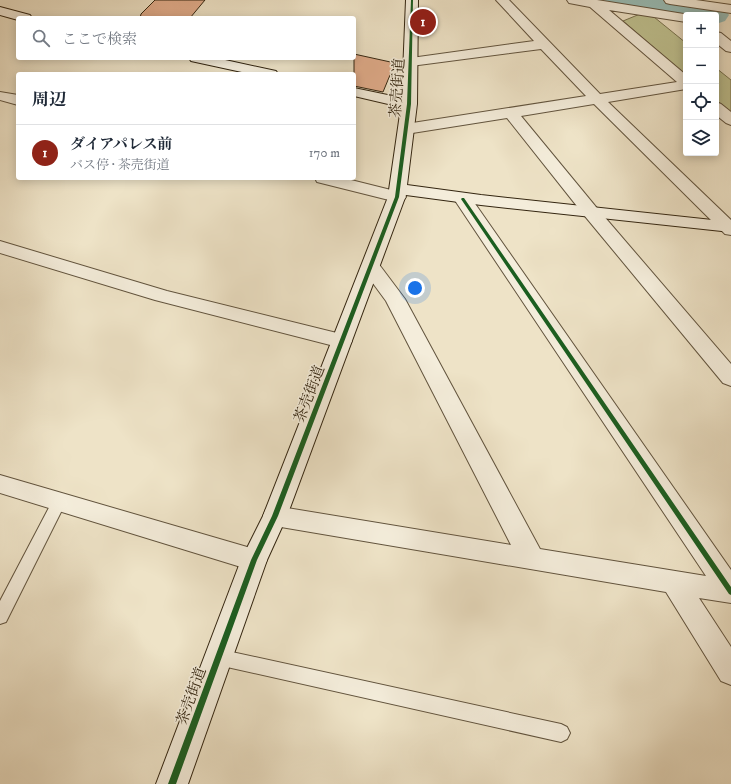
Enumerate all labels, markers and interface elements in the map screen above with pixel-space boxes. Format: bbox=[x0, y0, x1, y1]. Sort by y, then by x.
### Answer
pin: 1 bbox=[410, 7, 436, 37]
map controls bbox=[683, 12, 719, 156]
button: + bbox=[683, 12, 719, 48]
search box bbox=[16, 16, 356, 60]
icon: search bbox=[30, 27, 52, 49]
text: ここで検索 bbox=[62, 30, 137, 49]
button: − bbox=[683, 48, 719, 84]
street label: 茶売街道 bbox=[386, 57, 409, 119]
button: locate bbox=[683, 84, 719, 120]
text: 周辺 bbox=[32, 89, 66, 111]
button: layers bbox=[683, 120, 719, 156]
text: ダイアパレス前 bbox=[70, 135, 173, 154]
text: 1 bbox=[43, 145, 47, 161]
text: 170 m bbox=[309, 145, 340, 161]
text: バス停 · 茶売街道 bbox=[70, 157, 170, 173]
your location bbox=[405, 278, 425, 298]
street label: 茶売街道 bbox=[290, 363, 329, 426]
street label: 茶売街道 bbox=[172, 665, 211, 728]

